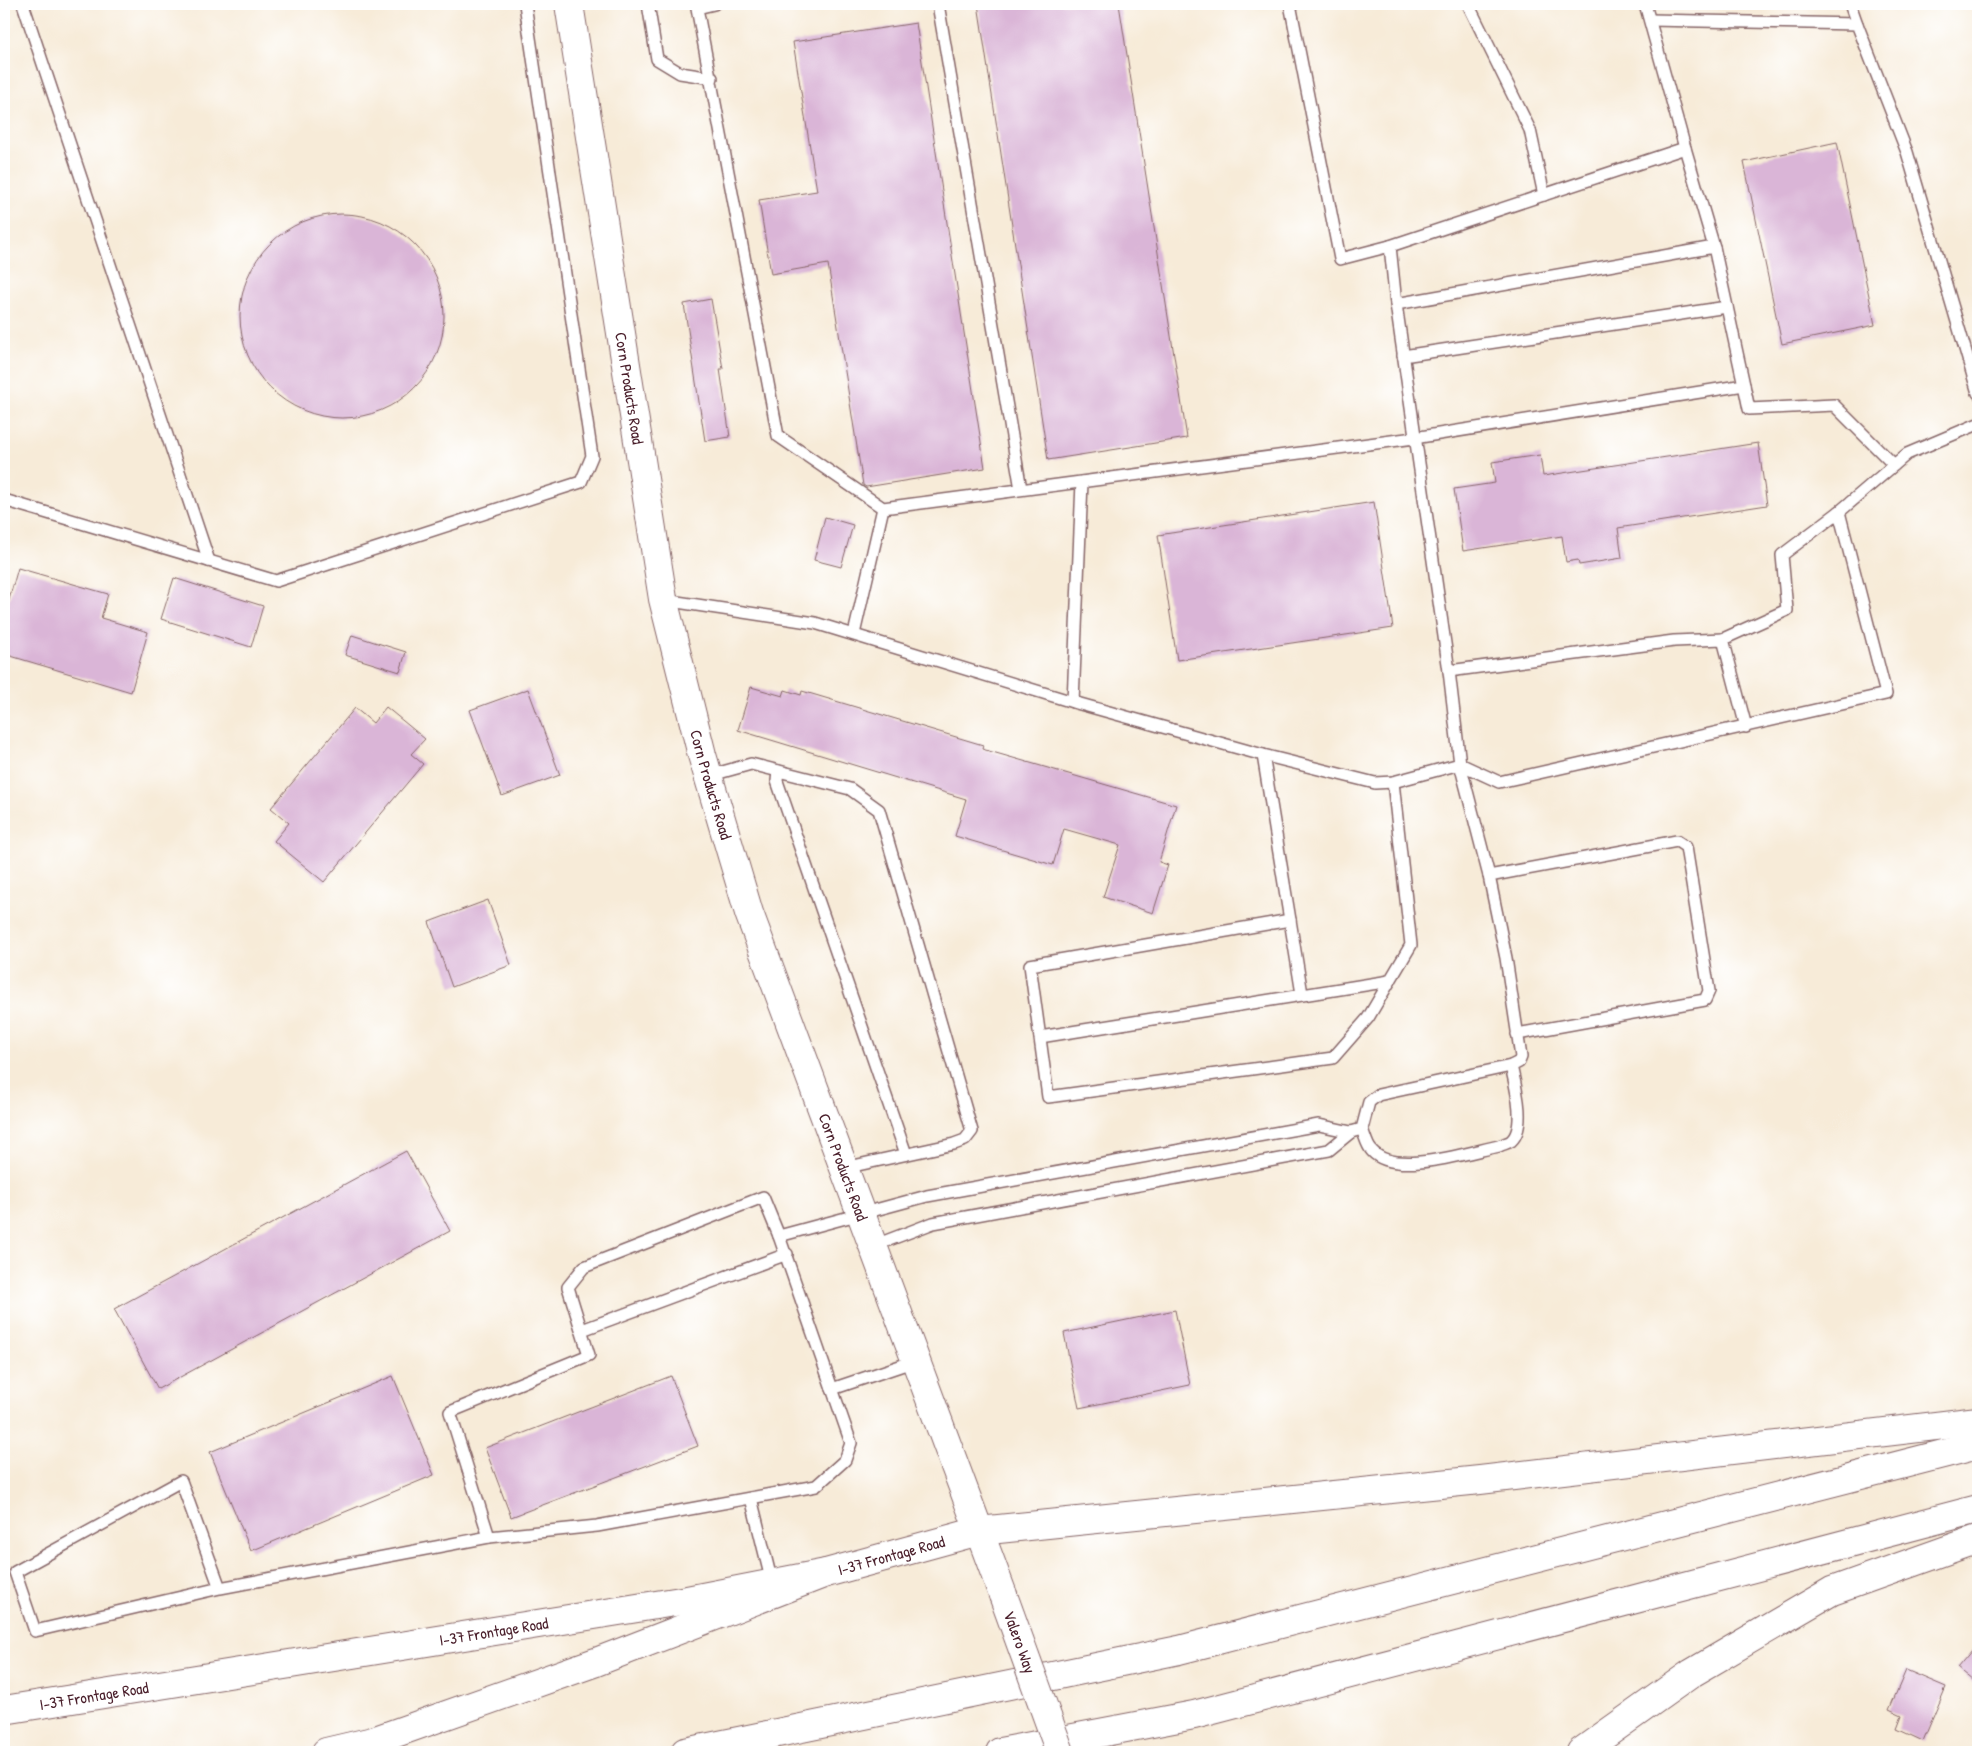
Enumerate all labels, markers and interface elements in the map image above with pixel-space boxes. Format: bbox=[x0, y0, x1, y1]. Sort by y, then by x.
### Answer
street label: Corn Products Road bbox=[610, 331, 649, 446]
street label: Corn Products Road bbox=[685, 727, 737, 842]
street label: Corn Products Road bbox=[814, 1110, 874, 1224]
street label: I-37 Frontage Road bbox=[835, 1530, 947, 1580]
street label: Valero Way bbox=[999, 1608, 1042, 1677]
street label: I-37 Frontage Road bbox=[438, 1612, 550, 1651]
street label: I-37 Frontage Road bbox=[38, 1676, 150, 1715]

